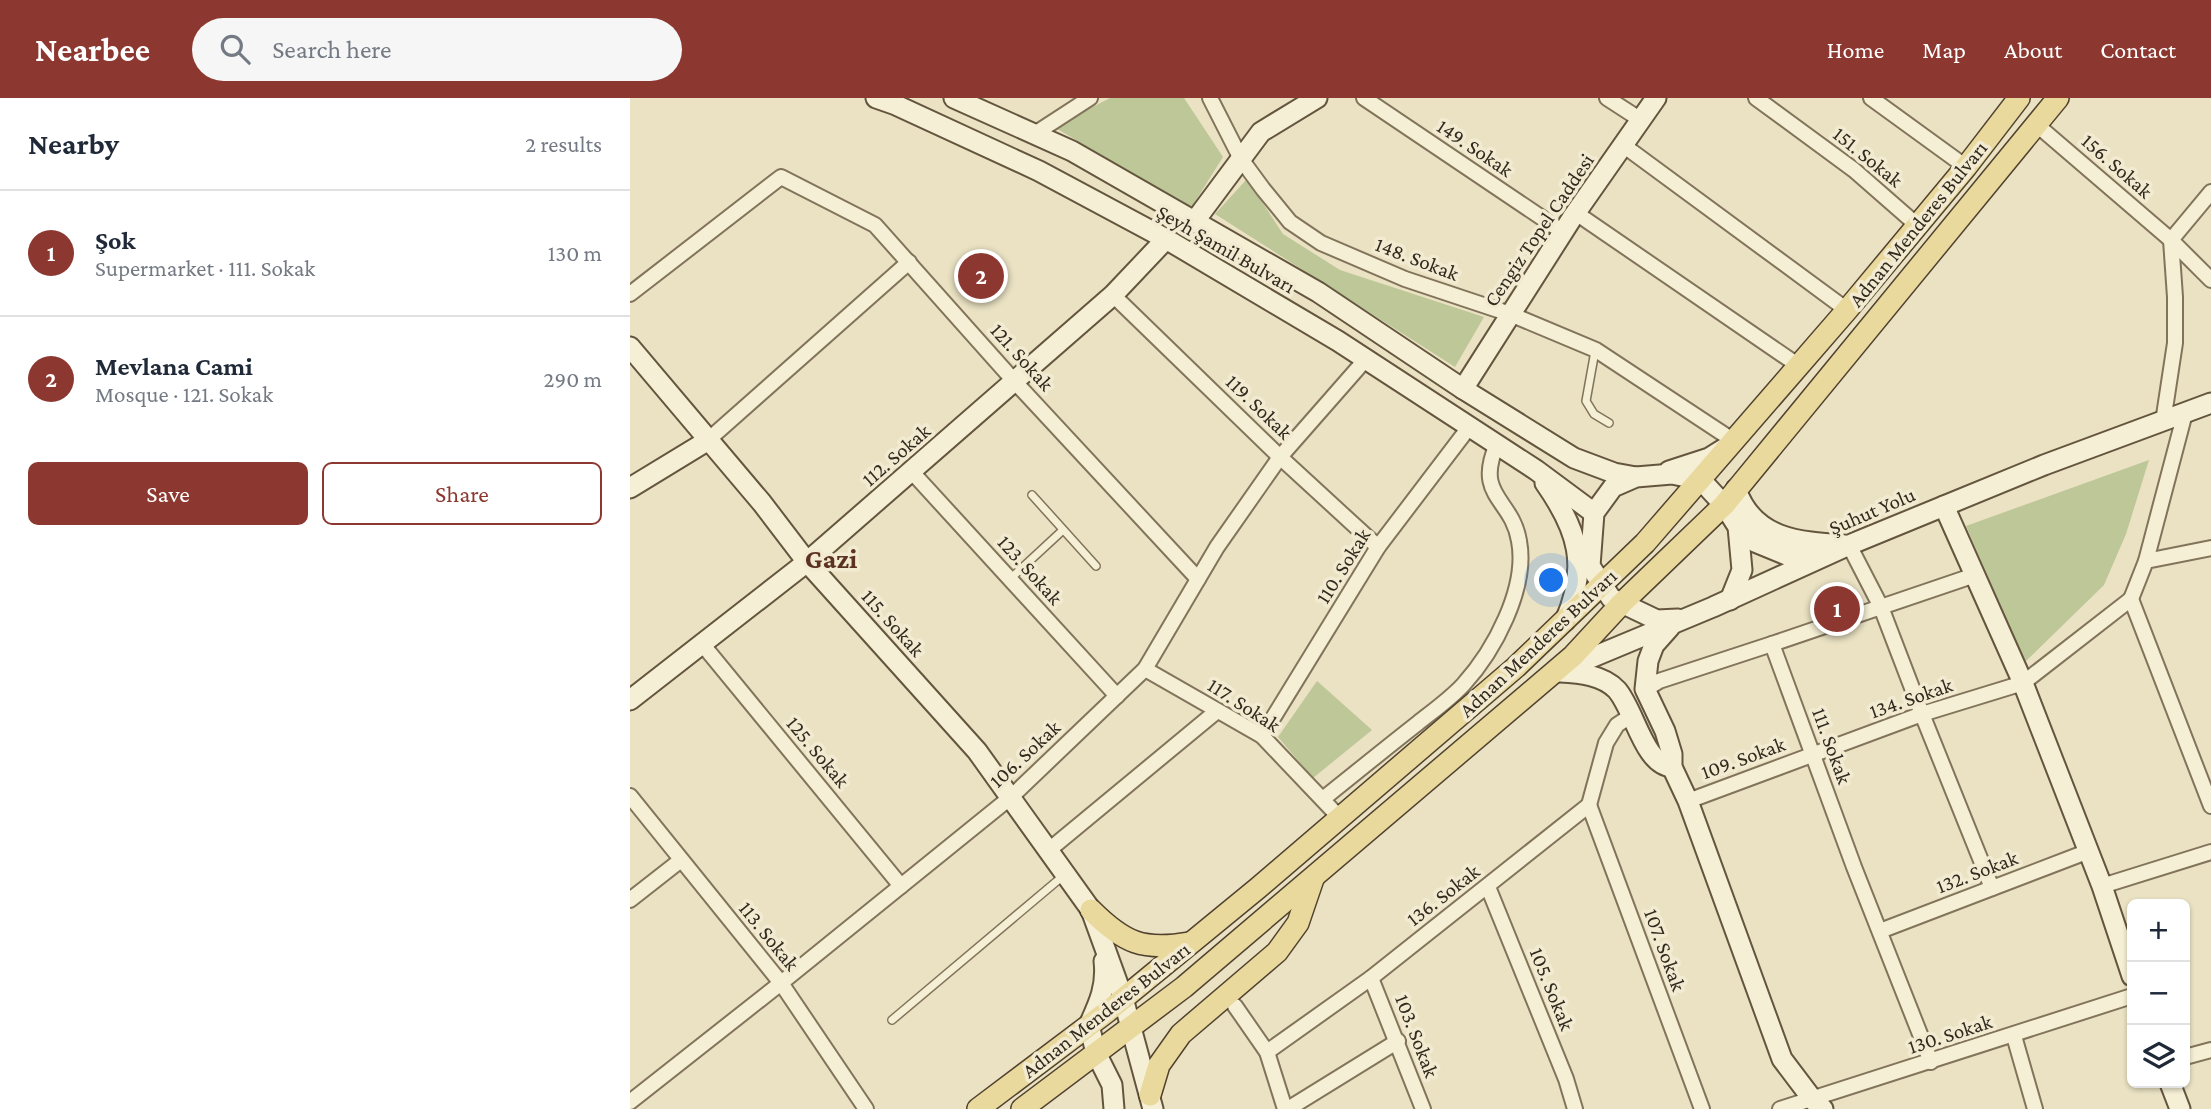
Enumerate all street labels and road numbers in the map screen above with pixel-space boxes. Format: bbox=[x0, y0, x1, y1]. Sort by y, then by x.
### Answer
street label: 149. Sokak bbox=[1433, 114, 1517, 182]
street label: 151. Sokak bbox=[1828, 122, 1908, 192]
street label: 156. Sokak bbox=[2077, 129, 2157, 203]
street label: Adnan Menderes Bulvarı bbox=[1844, 136, 1993, 312]
street label: Cengiz Topel Caddesi bbox=[1479, 149, 1599, 311]
street label: Şeyh Şamil Bulvarı bbox=[1153, 200, 1300, 299]
street label: 148. Sokak bbox=[1372, 232, 1462, 286]
street label: 121. Sokak bbox=[985, 318, 1059, 396]
street label: 119. Sokak bbox=[1221, 370, 1297, 444]
street label: 112. Sokak bbox=[857, 419, 935, 491]
street label: Şuhut Yolu bbox=[1825, 482, 1919, 540]
street label: 110. Sokak bbox=[1311, 524, 1375, 608]
street label: 123. Sokak bbox=[993, 530, 1067, 610]
street label: Adnan Menderes Bulvarı bbox=[1454, 564, 1622, 722]
street label: 115. Sokak bbox=[857, 584, 929, 662]
street label: 117. Sokak bbox=[1203, 673, 1285, 737]
street label: 134. Sokak bbox=[1866, 673, 1956, 723]
street label: 111. Sokak bbox=[1807, 705, 1857, 787]
street label: 125. Sokak bbox=[781, 712, 855, 792]
street label: 106. Sokak bbox=[985, 715, 1065, 793]
street label: 109. Sokak bbox=[1698, 732, 1788, 784]
street label: 132. Sokak bbox=[1933, 845, 2021, 899]
street label: 136. Sokak bbox=[1402, 859, 1484, 931]
street label: 113. Sokak bbox=[734, 896, 804, 976]
street label: 107. Sokak bbox=[1639, 906, 1691, 994]
street label: Adnan Menderes Bulvarı bbox=[1017, 937, 1195, 1083]
street label: 105. Sokak bbox=[1525, 944, 1579, 1034]
street label: 103. Sokak bbox=[1390, 991, 1444, 1081]
street label: 130. Sokak bbox=[1905, 1009, 1995, 1059]

